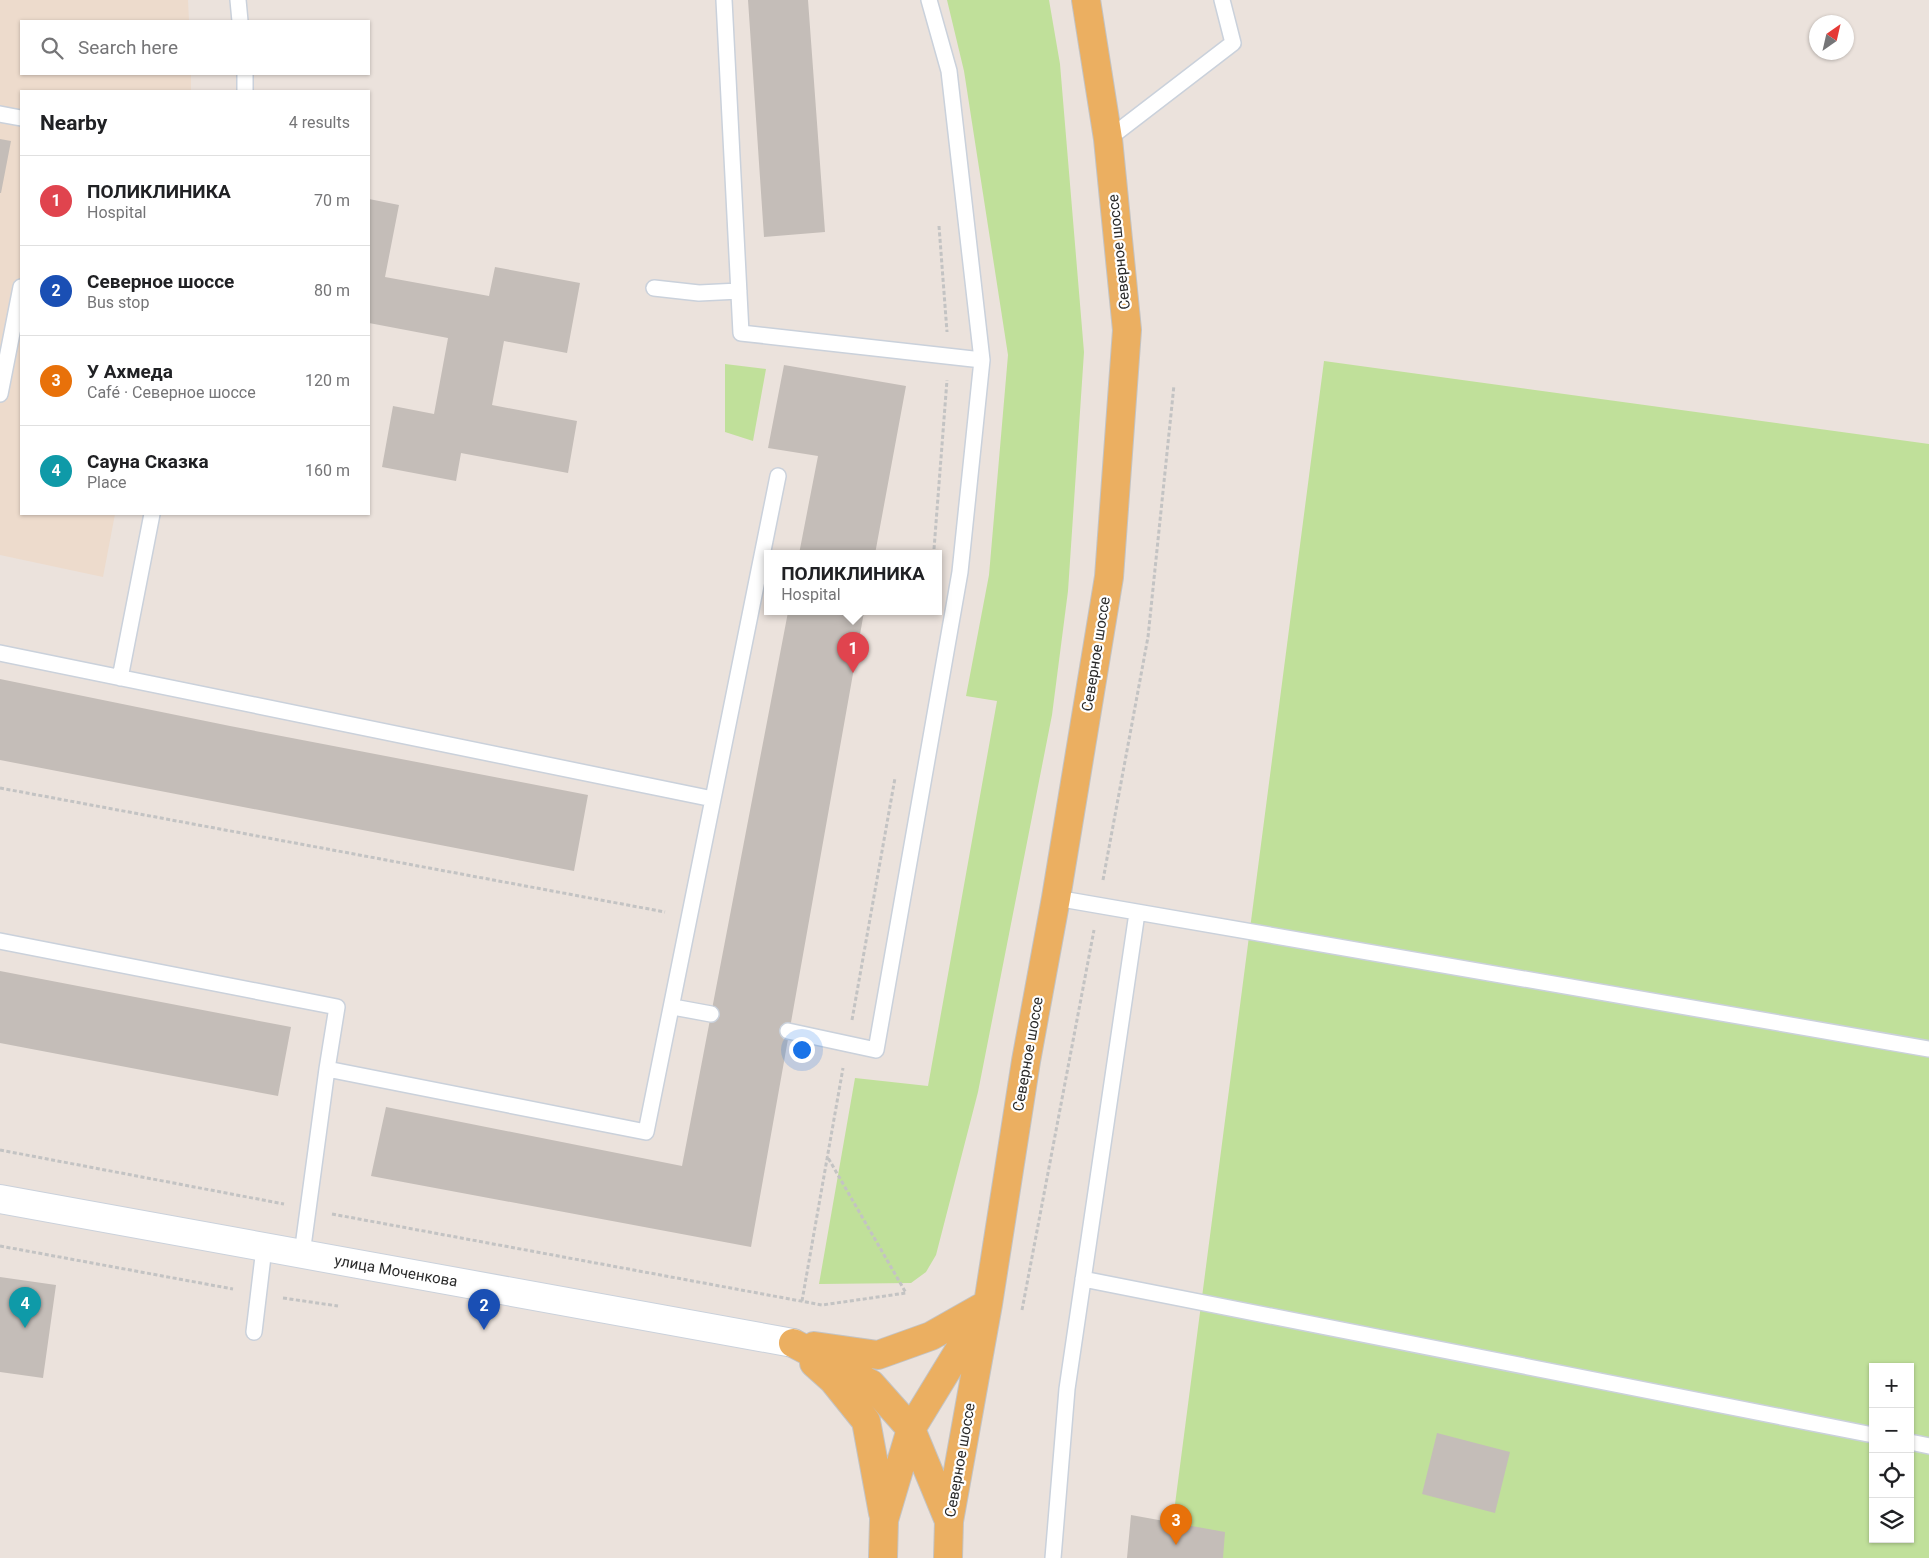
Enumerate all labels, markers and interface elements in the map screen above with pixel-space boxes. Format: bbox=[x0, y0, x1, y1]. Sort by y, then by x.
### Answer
north arrow bbox=[1809, 15, 1854, 60]
search box bbox=[20, 20, 370, 75]
icon: search bbox=[38, 34, 66, 62]
text: Search here bbox=[78, 36, 178, 59]
text: Nearby bbox=[40, 111, 107, 135]
text: 4 results bbox=[289, 113, 350, 132]
text: ПОЛИКЛИНИКА bbox=[87, 180, 231, 203]
text: 1 bbox=[51, 191, 61, 210]
text: 70 m bbox=[314, 191, 350, 210]
street label: Северное шоссе bbox=[1104, 193, 1134, 311]
text: Hospital bbox=[87, 203, 147, 222]
text: Северное шоссе bbox=[87, 270, 234, 293]
text: 2 bbox=[51, 281, 61, 300]
text: 80 m bbox=[314, 281, 350, 300]
text: Bus stop bbox=[87, 293, 149, 312]
text: У Ахмеда bbox=[87, 360, 173, 383]
text: 3 bbox=[51, 371, 61, 390]
text: 120 m bbox=[305, 371, 350, 390]
text: Café · Северное шоссе bbox=[87, 383, 256, 402]
text: Сауна Сказка bbox=[87, 450, 209, 473]
text: 4 bbox=[51, 461, 61, 480]
text: 160 m bbox=[305, 461, 350, 480]
text: Place bbox=[87, 473, 127, 492]
popup bbox=[764, 550, 942, 615]
text: ПОЛИКЛИНИКА bbox=[781, 562, 925, 585]
text: Hospital bbox=[781, 585, 841, 604]
street label: Северное шоссе bbox=[1078, 595, 1114, 713]
pin: 1 bbox=[837, 632, 869, 673]
street label: Северное шоссе bbox=[1009, 995, 1047, 1113]
your location bbox=[789, 1037, 815, 1063]
street label: улица Моченкова bbox=[333, 1251, 459, 1291]
pin: 4 bbox=[9, 1287, 41, 1328]
pin: 2 bbox=[468, 1289, 500, 1330]
map controls bbox=[1869, 1363, 1914, 1543]
button: + bbox=[1869, 1363, 1914, 1408]
street label: Северное шоссе bbox=[941, 1401, 979, 1519]
button: − bbox=[1869, 1408, 1914, 1453]
button: locate bbox=[1869, 1453, 1914, 1498]
button: layers bbox=[1869, 1498, 1914, 1543]
pin: 3 bbox=[1160, 1504, 1192, 1545]

